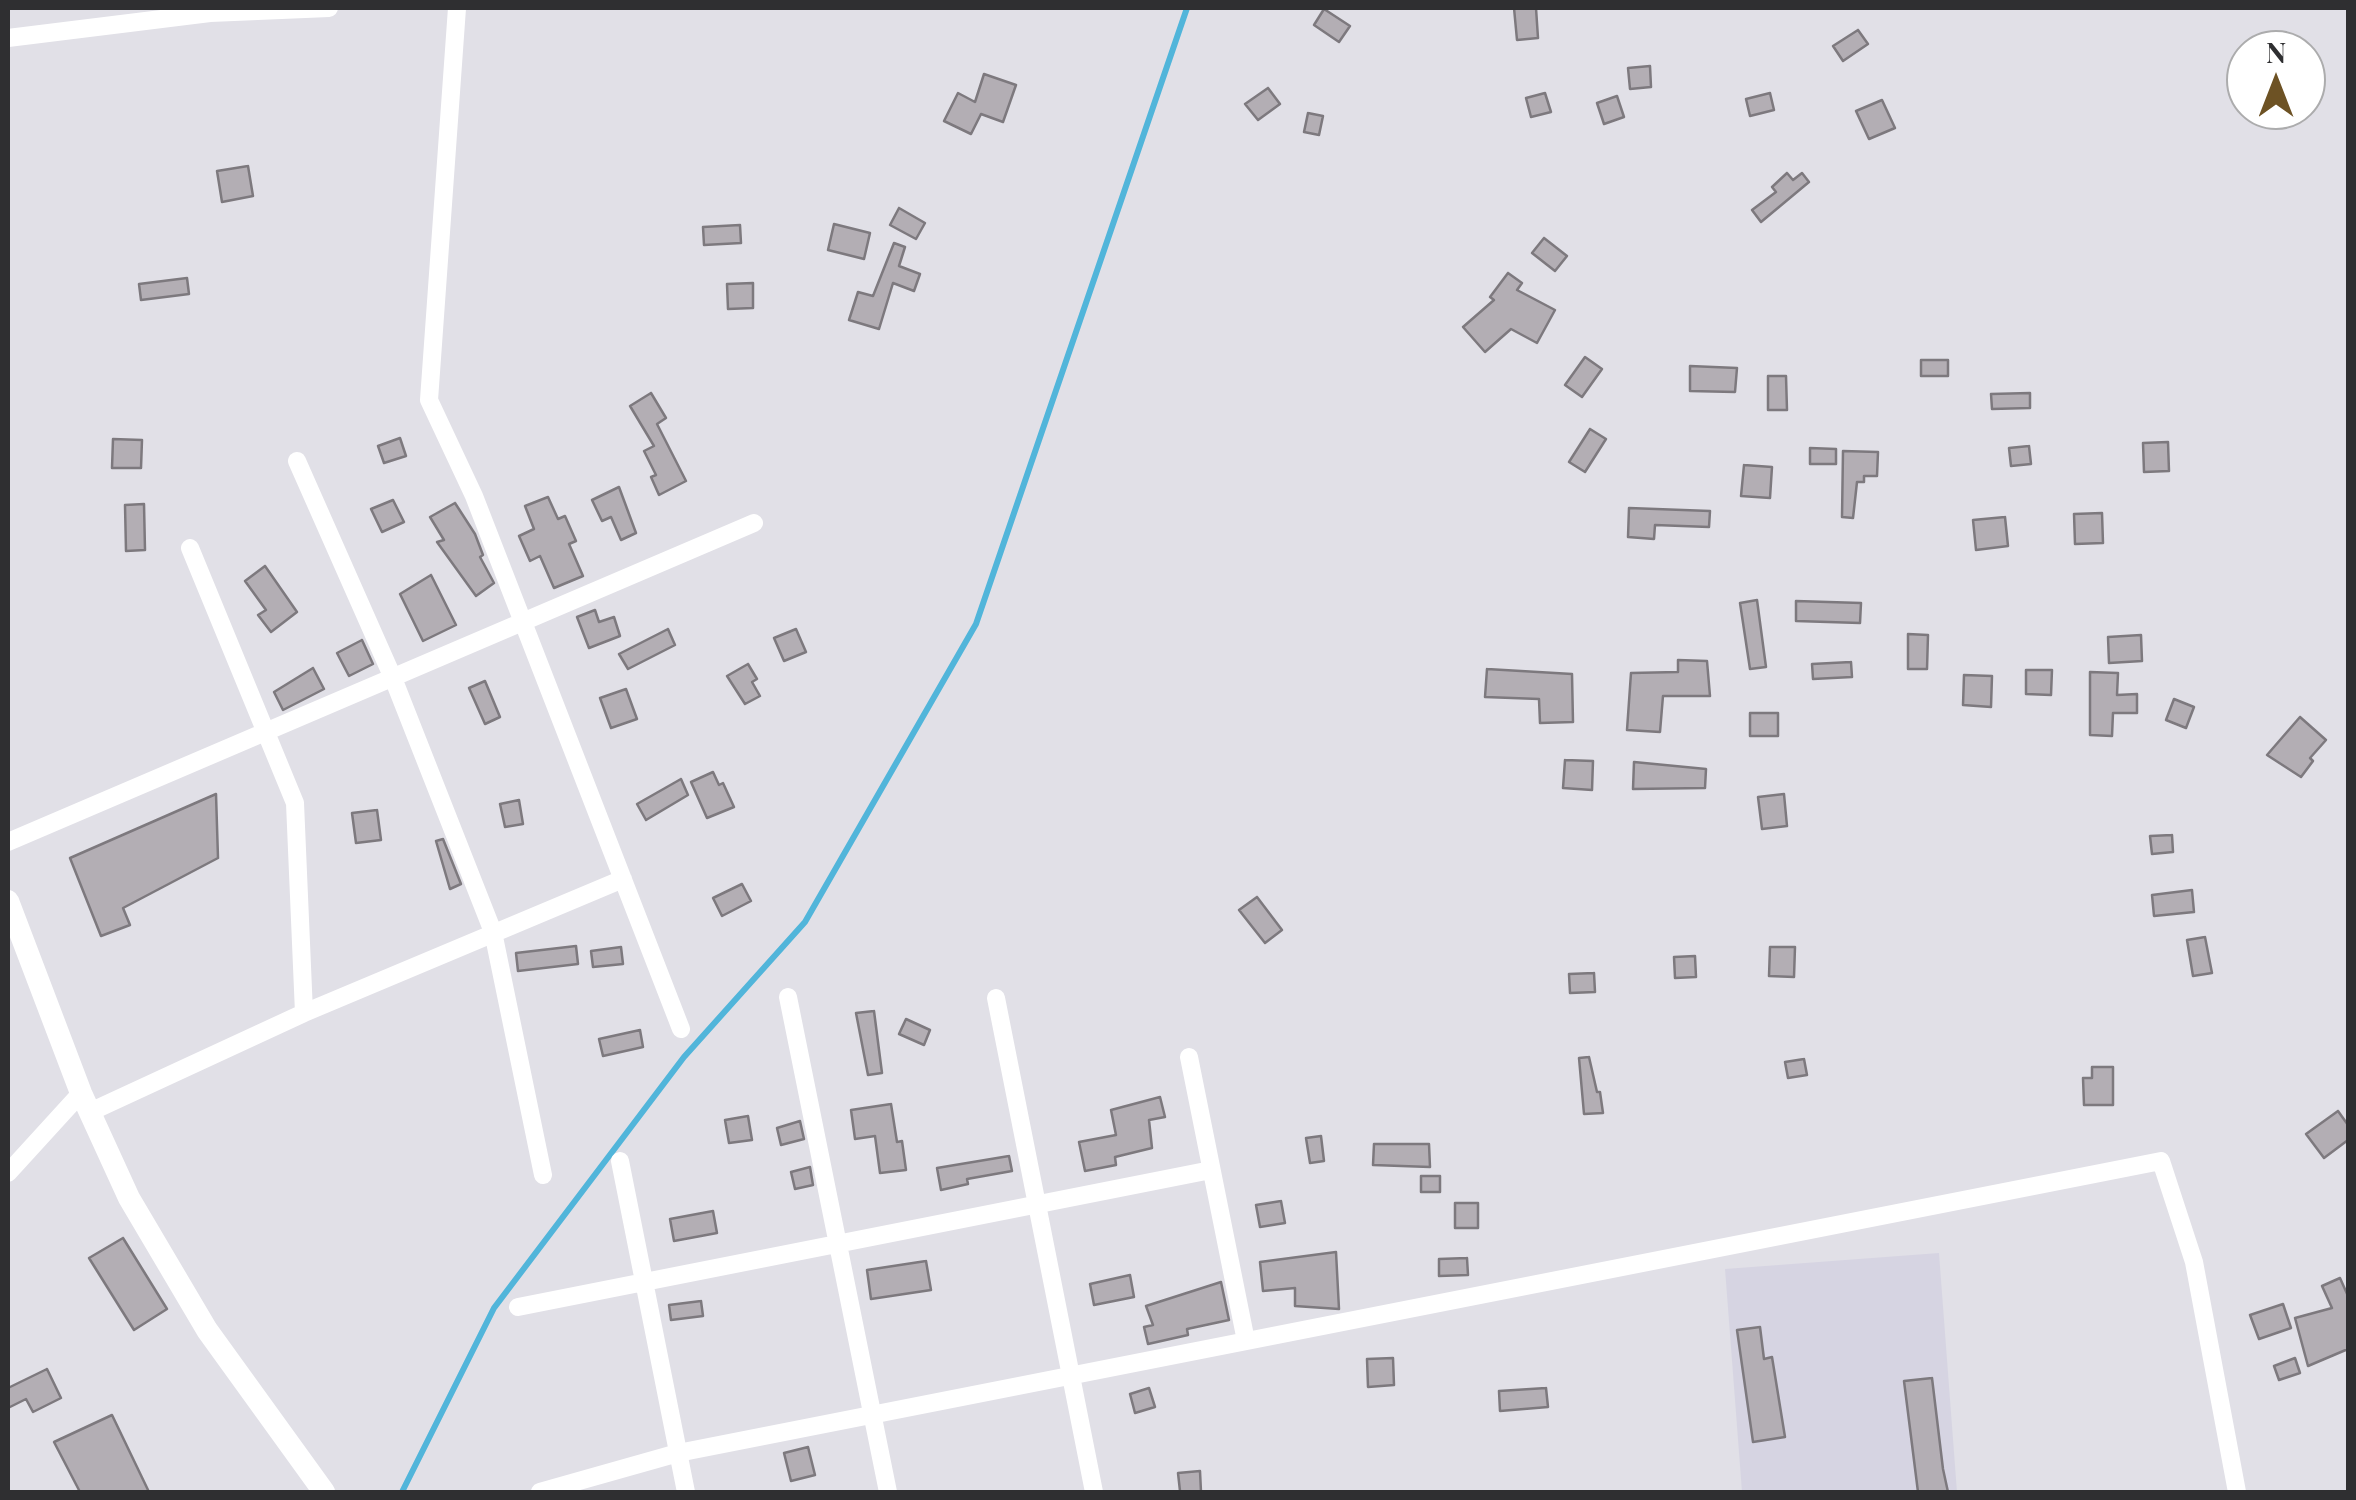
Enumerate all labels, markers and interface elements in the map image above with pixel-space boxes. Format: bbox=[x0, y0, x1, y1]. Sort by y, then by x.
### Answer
north arrow bbox=[2226, 30, 2326, 130]
text: N bbox=[2266, 33, 2286, 70]

